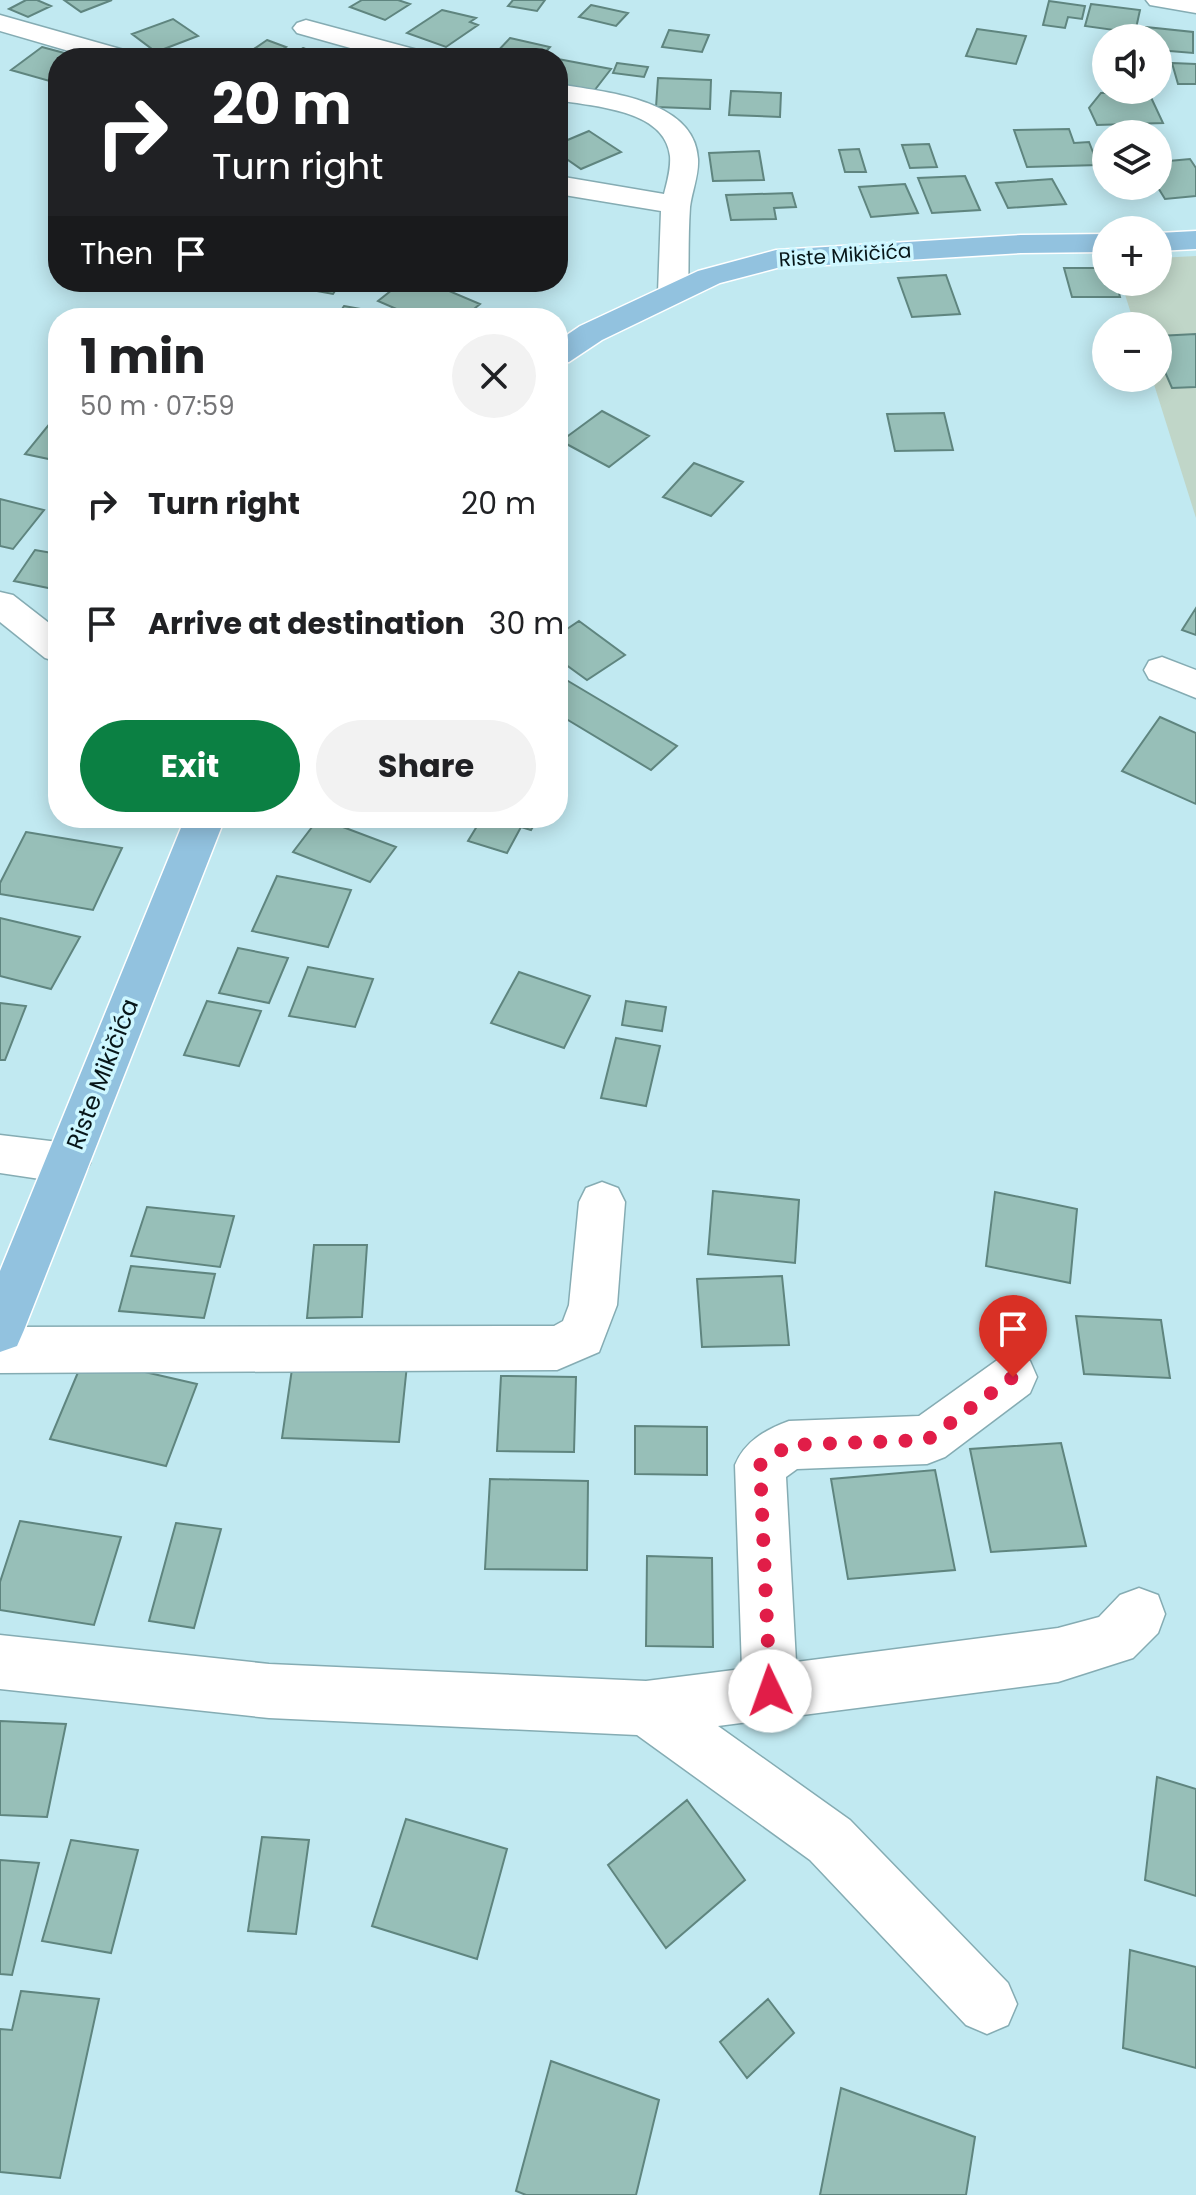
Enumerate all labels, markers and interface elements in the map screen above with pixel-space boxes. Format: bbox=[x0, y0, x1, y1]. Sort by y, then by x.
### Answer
map controls bbox=[1092, 24, 1172, 392]
button: sound bbox=[1092, 24, 1172, 104]
text: 20 m bbox=[212, 65, 352, 144]
icon: right bbox=[80, 80, 184, 184]
button: layers bbox=[1092, 120, 1172, 200]
text: Turn right bbox=[212, 141, 383, 192]
button: + bbox=[1092, 216, 1172, 296]
text: Then bbox=[80, 232, 153, 275]
icon: arrive bbox=[169, 232, 213, 276]
street label: Riste Mikičića bbox=[778, 236, 912, 274]
button: − bbox=[1092, 312, 1172, 392]
text: 1 min bbox=[80, 323, 206, 390]
button: close bbox=[452, 334, 536, 418]
text: 50 m · 07:59 bbox=[80, 388, 235, 424]
icon: right bbox=[80, 482, 124, 526]
text: Turn right bbox=[148, 482, 300, 525]
text: 20 m bbox=[461, 482, 536, 525]
icon: arrive bbox=[80, 602, 124, 646]
text: Arrive at destination bbox=[148, 602, 465, 645]
text: 30 m bbox=[489, 602, 564, 645]
button: Exit bbox=[80, 720, 300, 812]
button: Share bbox=[316, 720, 536, 812]
street label: Riste Mikičića bbox=[58, 994, 146, 1154]
pin bbox=[979, 1295, 1047, 1377]
icon: arrive bbox=[991, 1307, 1035, 1351]
position arrow bbox=[728, 1649, 812, 1733]

